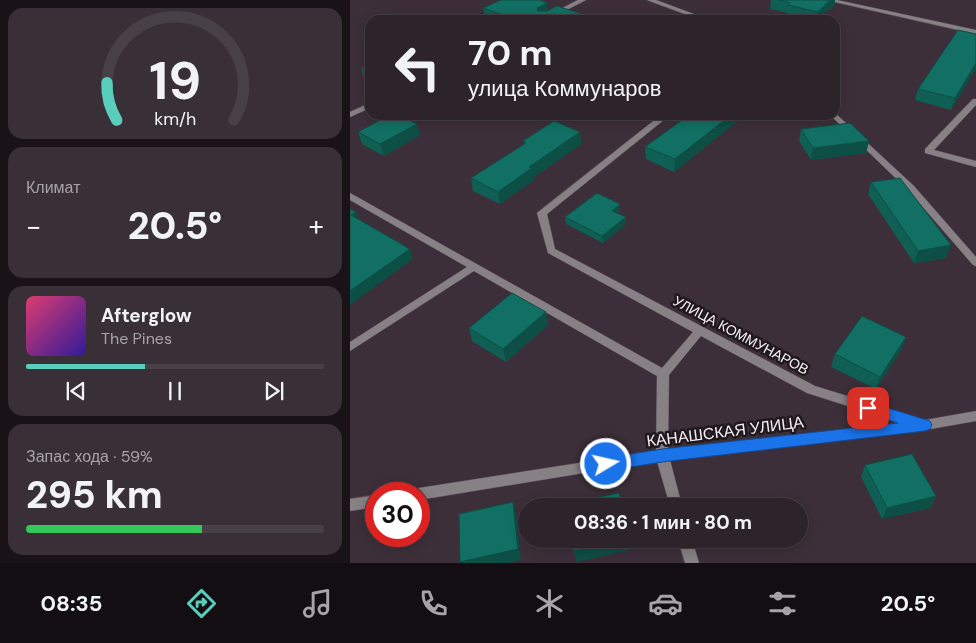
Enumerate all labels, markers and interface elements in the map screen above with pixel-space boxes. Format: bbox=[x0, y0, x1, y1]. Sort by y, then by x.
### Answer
text: 70 m bbox=[468, 30, 552, 76]
icon: left bbox=[385, 35, 450, 100]
text: 19 bbox=[149, 47, 201, 115]
text: улица Коммунаров bbox=[468, 74, 661, 103]
text: km/h bbox=[154, 107, 196, 131]
text: Климат bbox=[26, 177, 80, 198]
text: 20.5° bbox=[128, 201, 222, 251]
text: − bbox=[26, 208, 41, 245]
text: + bbox=[309, 208, 324, 245]
street label: УЛИЦА КОММУНАРОВ bbox=[670, 292, 812, 378]
text: Afterglow bbox=[101, 303, 192, 328]
text: The Pines bbox=[101, 328, 172, 349]
icon: previous bbox=[62, 377, 90, 405]
icon: pause bbox=[161, 377, 189, 405]
icon: next bbox=[260, 377, 288, 405]
pin bbox=[847, 387, 889, 429]
icon: arrive bbox=[854, 394, 882, 422]
street label: КАНАШСКАЯ УЛИЦА bbox=[645, 411, 805, 452]
position arrow bbox=[579, 437, 631, 489]
text: Запас хода · 59% bbox=[26, 446, 153, 467]
text: 295 km bbox=[26, 470, 163, 520]
speed limit sign: 30 bbox=[365, 482, 430, 547]
text: 08:36 · 1 мин · 80 m bbox=[574, 510, 752, 535]
icon: directions bbox=[184, 586, 219, 621]
icon: music bbox=[300, 586, 335, 621]
icon: phone bbox=[416, 586, 451, 621]
icon: climate bbox=[532, 586, 567, 621]
icon: car bbox=[648, 586, 683, 621]
icon: filters bbox=[765, 586, 800, 621]
text: 08:35 bbox=[41, 589, 103, 618]
text: 20.5° bbox=[881, 589, 935, 618]

